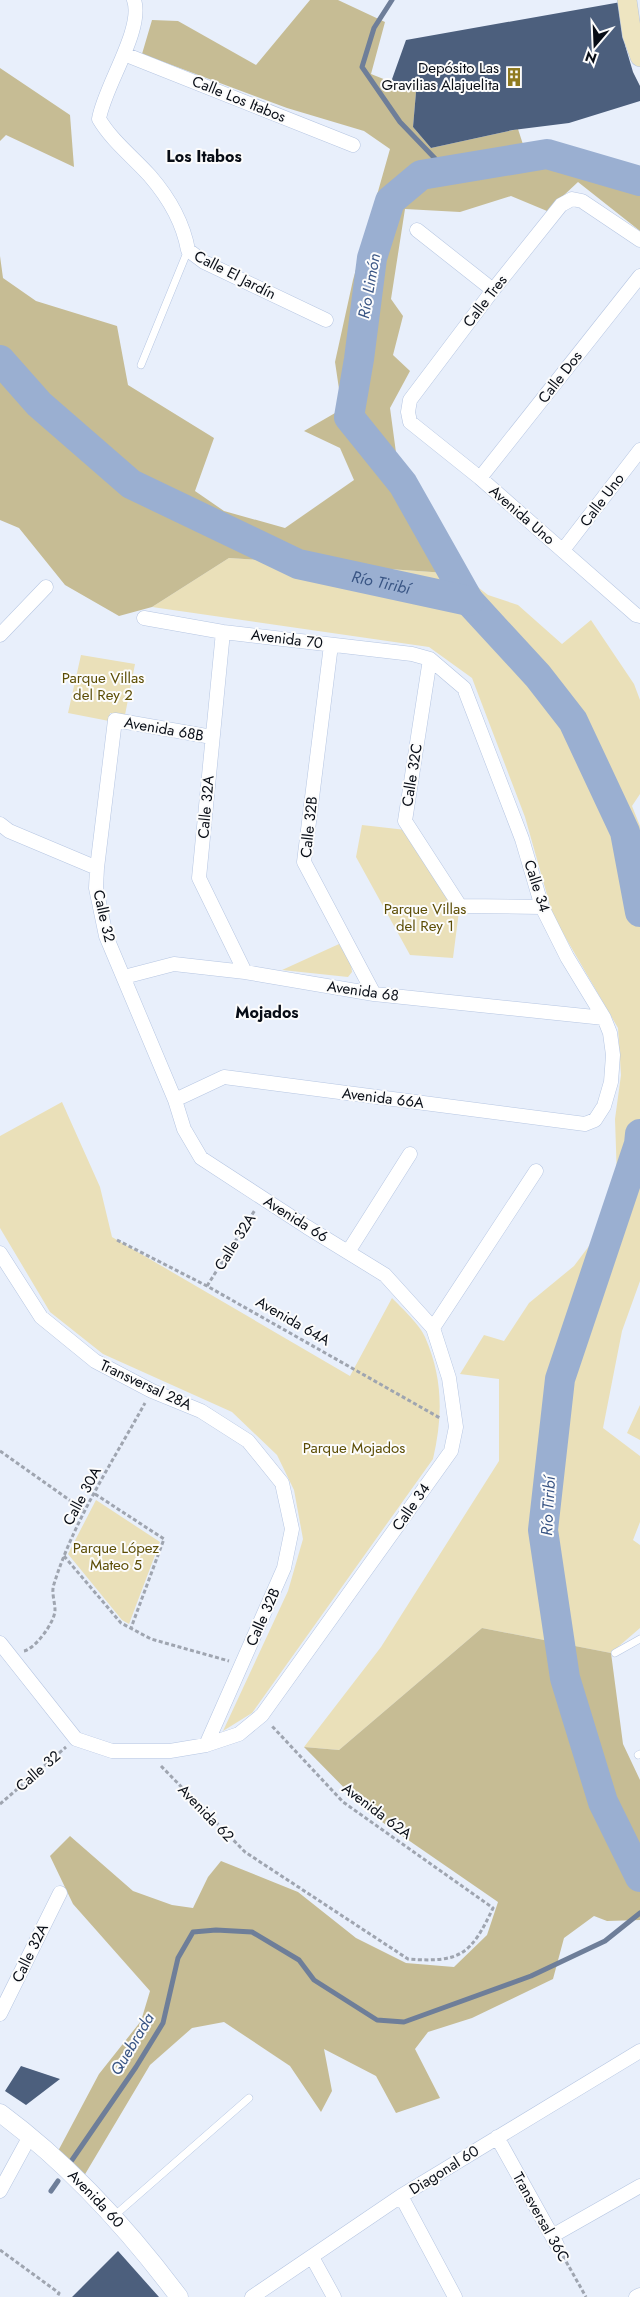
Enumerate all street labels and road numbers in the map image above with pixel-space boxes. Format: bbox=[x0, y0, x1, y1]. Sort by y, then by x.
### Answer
street label: Calle Los Itabos bbox=[189, 70, 289, 128]
street label: Calle El Jardín bbox=[190, 245, 280, 305]
street label: Calle Tres bbox=[458, 270, 512, 332]
street label: Calle Dos bbox=[533, 346, 587, 408]
street label: Calle Uno bbox=[575, 469, 629, 531]
street label: Avenida Uno bbox=[484, 480, 560, 550]
street label: Avenida 70 bbox=[250, 624, 324, 654]
street label: Avenida 68B bbox=[122, 711, 206, 747]
street label: Calle 32C bbox=[396, 742, 428, 808]
street label: Calle 32A bbox=[192, 774, 220, 839]
street label: Calle 32B bbox=[295, 795, 323, 859]
street label: Calle 34 bbox=[518, 857, 556, 915]
street label: Calle 32 bbox=[87, 888, 121, 944]
street label: Avenida 68 bbox=[326, 975, 400, 1007]
street label: Avenida 66A bbox=[341, 1082, 425, 1114]
street label: Avenida 66 bbox=[259, 1190, 333, 1248]
street label: Calle 32A bbox=[209, 1209, 261, 1275]
street label: Avenida 64A bbox=[252, 1291, 334, 1351]
street label: Transversal 28A bbox=[97, 1354, 196, 1416]
street label: Calle 30A bbox=[57, 1463, 107, 1529]
street label: Calle 34 bbox=[387, 1479, 436, 1535]
street label: Calle 32B bbox=[240, 1584, 286, 1650]
street label: Calle 32 bbox=[11, 1745, 65, 1797]
street label: Avenida 62A bbox=[337, 1777, 417, 1845]
street label: Avenida 62 bbox=[173, 1779, 239, 1847]
street label: Calle 32A bbox=[6, 1920, 54, 1986]
street label: Diagonal 60 bbox=[405, 2140, 483, 2200]
street label: Avenida 60 bbox=[63, 2165, 129, 2233]
street label: Transversal 36C bbox=[507, 2168, 575, 2266]

